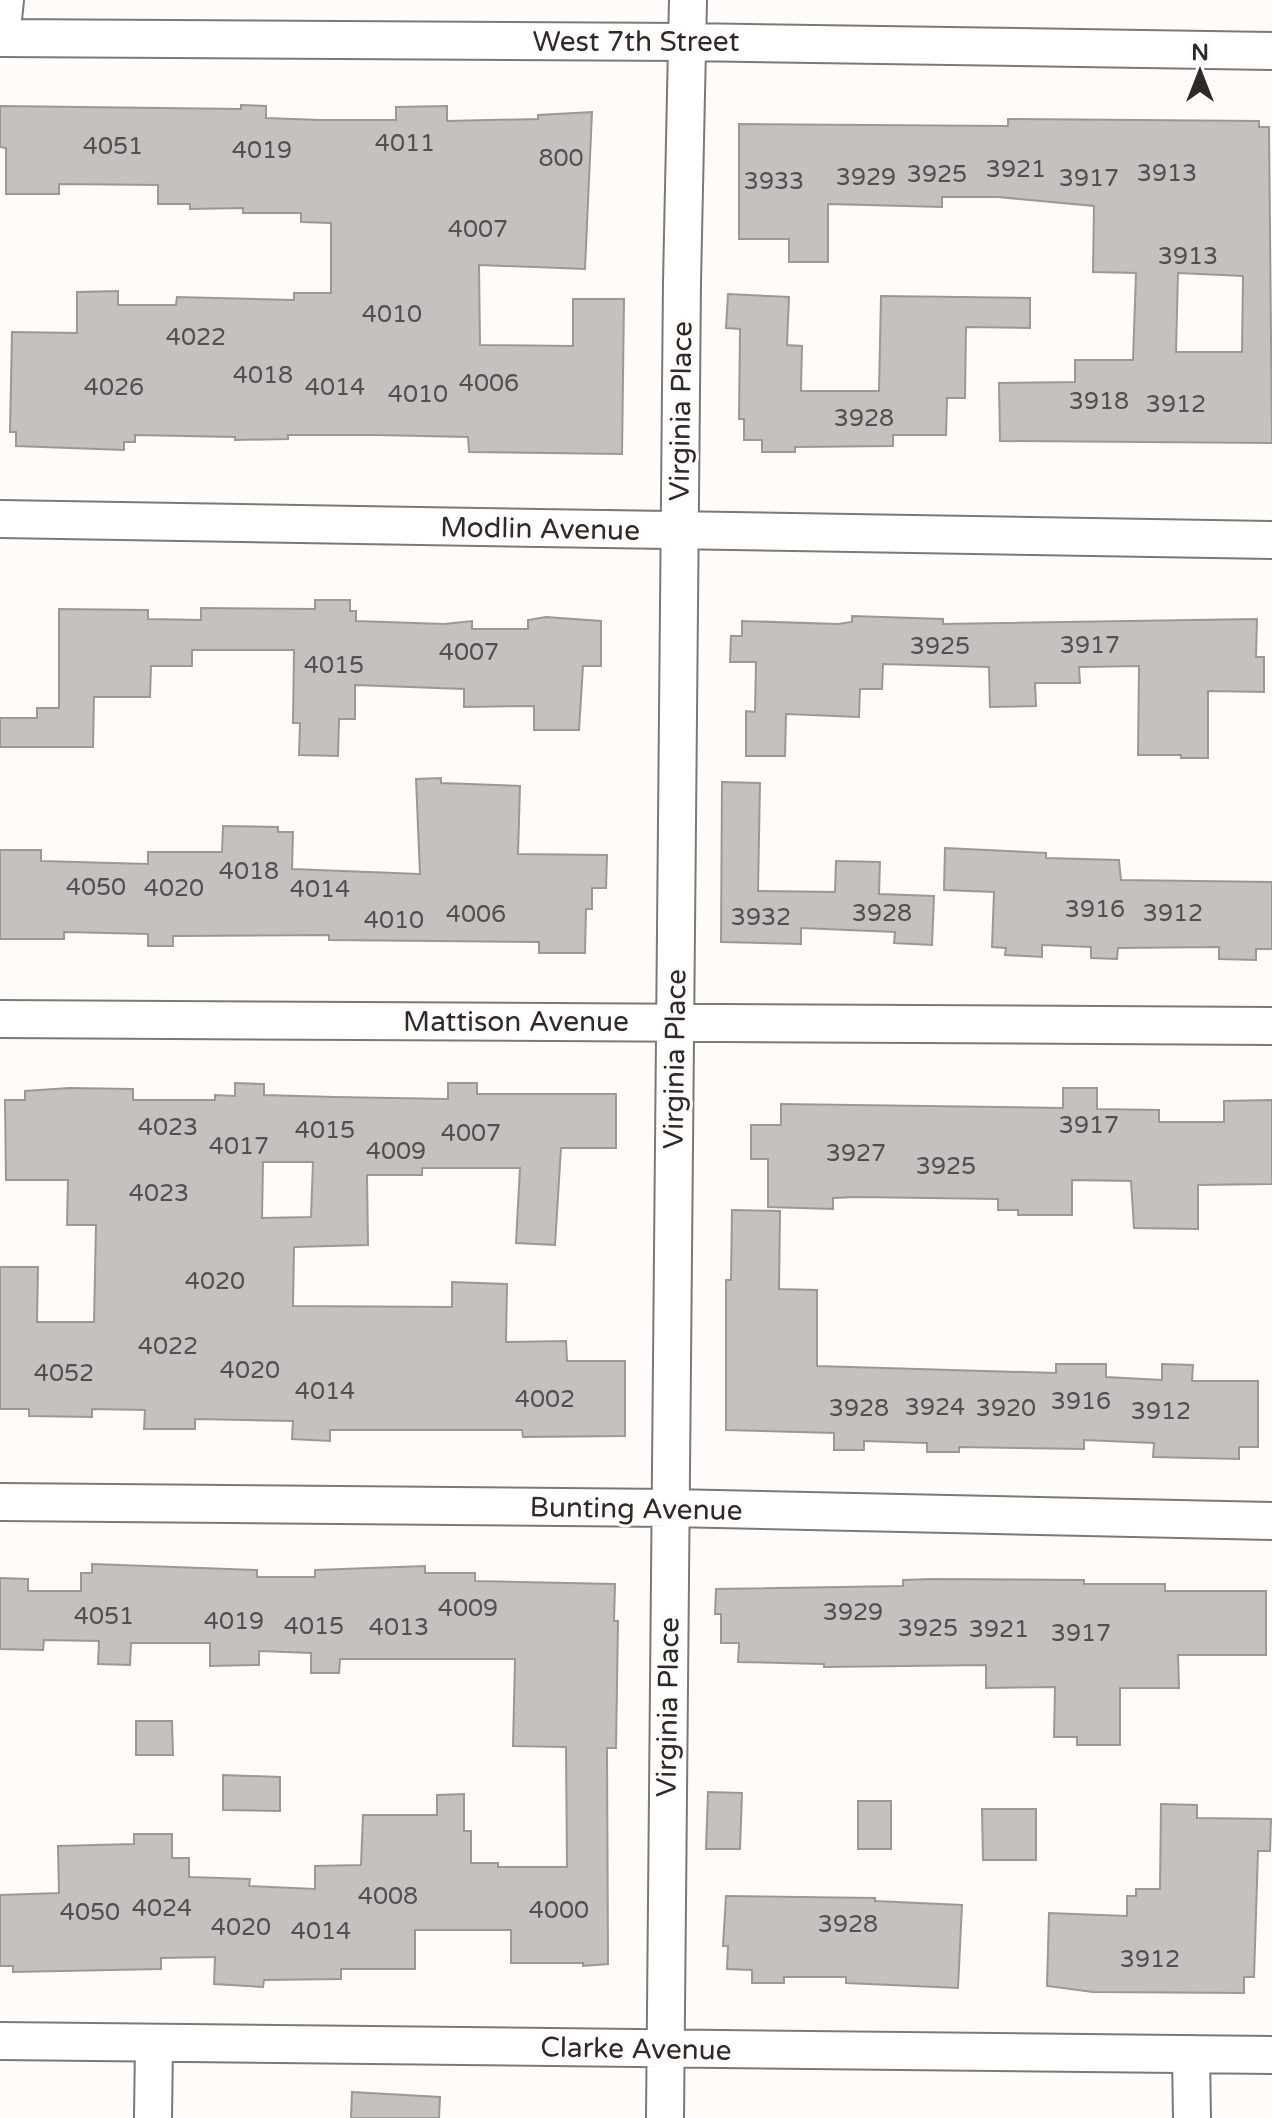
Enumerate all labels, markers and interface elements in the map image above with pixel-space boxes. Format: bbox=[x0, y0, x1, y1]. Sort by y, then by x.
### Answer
street label: West 7th Street bbox=[533, 25, 740, 59]
north arrow bbox=[1160, 32, 1240, 112]
text: N bbox=[1191, 40, 1209, 66]
house number: 4011 bbox=[375, 129, 435, 158]
house number: 4051 bbox=[83, 132, 143, 161]
house number: 4019 bbox=[232, 136, 292, 165]
house number: 800 bbox=[538, 144, 584, 173]
house number: 3921 bbox=[986, 155, 1046, 184]
house number: 3913 bbox=[1137, 159, 1197, 188]
house number: 3925 bbox=[907, 160, 967, 189]
house number: 3929 bbox=[836, 163, 896, 192]
house number: 3917 bbox=[1059, 164, 1119, 193]
house number: 3933 bbox=[744, 167, 804, 196]
house number: 4007 bbox=[448, 215, 508, 244]
house number: 3913 bbox=[1158, 242, 1218, 271]
house number: 4010 bbox=[362, 300, 422, 329]
street label: Virginia Place bbox=[662, 321, 700, 501]
house number: 4022 bbox=[166, 323, 226, 352]
house number: 4018 bbox=[233, 361, 293, 390]
house number: 4006 bbox=[459, 369, 519, 398]
house number: 4026 bbox=[84, 373, 144, 402]
house number: 4014 bbox=[305, 373, 365, 402]
house number: 4010 bbox=[388, 380, 448, 409]
house number: 3918 bbox=[1069, 387, 1129, 416]
house number: 3912 bbox=[1146, 390, 1206, 419]
house number: 3928 bbox=[834, 404, 894, 433]
street label: Modlin Avenue bbox=[440, 510, 640, 548]
house number: 3917 bbox=[1060, 631, 1120, 660]
house number: 3925 bbox=[910, 632, 970, 661]
house number: 4007 bbox=[439, 638, 499, 667]
house number: 4015 bbox=[304, 651, 364, 680]
house number: 4018 bbox=[219, 857, 279, 886]
house number: 4050 bbox=[66, 873, 126, 902]
house number: 4020 bbox=[144, 874, 204, 903]
house number: 4014 bbox=[290, 875, 350, 904]
house number: 3916 bbox=[1065, 895, 1125, 924]
house number: 3928 bbox=[852, 899, 912, 928]
house number: 3912 bbox=[1143, 899, 1203, 928]
house number: 4006 bbox=[446, 900, 506, 929]
house number: 3932 bbox=[731, 903, 791, 932]
house number: 4010 bbox=[364, 906, 424, 935]
street label: Virginia Place bbox=[656, 969, 694, 1149]
street label: Mattison Avenue bbox=[403, 1005, 629, 1039]
house number: 3917 bbox=[1059, 1111, 1119, 1140]
house number: 4023 bbox=[138, 1113, 198, 1142]
house number: 4015 bbox=[295, 1116, 355, 1145]
house number: 4007 bbox=[441, 1119, 501, 1148]
house number: 4017 bbox=[209, 1132, 269, 1161]
house number: 4009 bbox=[366, 1137, 426, 1166]
house number: 3927 bbox=[826, 1139, 886, 1168]
house number: 3925 bbox=[916, 1152, 976, 1181]
house number: 4023 bbox=[129, 1179, 189, 1208]
house number: 4020 bbox=[185, 1267, 245, 1296]
house number: 4022 bbox=[138, 1332, 198, 1361]
house number: 4020 bbox=[220, 1356, 280, 1385]
house number: 4052 bbox=[34, 1359, 94, 1388]
house number: 4014 bbox=[295, 1377, 355, 1406]
house number: 4002 bbox=[515, 1385, 575, 1414]
house number: 3916 bbox=[1051, 1387, 1111, 1416]
house number: 3924 bbox=[905, 1393, 965, 1422]
house number: 3928 bbox=[829, 1394, 889, 1423]
house number: 3920 bbox=[976, 1394, 1036, 1423]
house number: 3912 bbox=[1131, 1397, 1191, 1426]
street label: Bunting Avenue bbox=[529, 1490, 743, 1528]
house number: 4009 bbox=[438, 1594, 498, 1623]
house number: 3929 bbox=[823, 1598, 883, 1627]
house number: 4051 bbox=[74, 1602, 134, 1631]
house number: 4019 bbox=[204, 1607, 264, 1636]
house number: 4015 bbox=[284, 1612, 344, 1641]
house number: 4013 bbox=[369, 1613, 429, 1642]
house number: 3925 bbox=[898, 1614, 958, 1643]
house number: 3921 bbox=[969, 1615, 1029, 1644]
street label: Virginia Place bbox=[649, 1617, 687, 1797]
house number: 3917 bbox=[1051, 1619, 1111, 1648]
house number: 4008 bbox=[358, 1882, 418, 1911]
house number: 4024 bbox=[132, 1894, 192, 1923]
house number: 4000 bbox=[529, 1896, 589, 1925]
house number: 4050 bbox=[60, 1898, 120, 1927]
house number: 3928 bbox=[818, 1910, 878, 1939]
house number: 4020 bbox=[211, 1913, 271, 1942]
house number: 4014 bbox=[291, 1917, 351, 1946]
house number: 3912 bbox=[1120, 1945, 1180, 1974]
street label: Clarke Avenue bbox=[540, 2030, 732, 2068]

